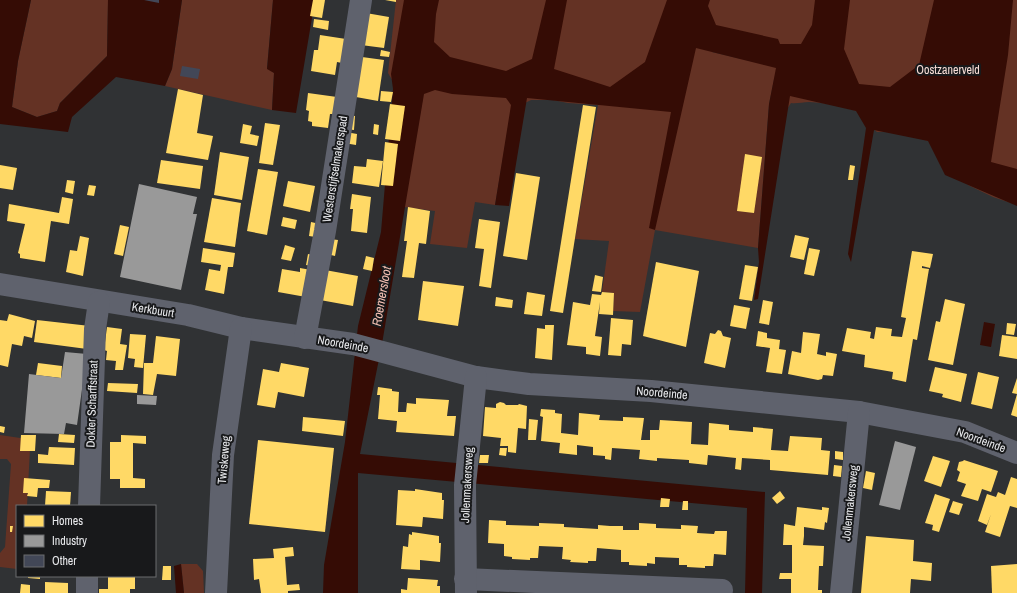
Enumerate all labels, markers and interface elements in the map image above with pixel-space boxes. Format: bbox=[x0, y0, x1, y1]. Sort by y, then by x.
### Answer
park label: Oostzanerveld bbox=[916, 62, 980, 78]
street label: Westerstijfselmakerspad bbox=[319, 115, 351, 223]
water label: Roemersloot bbox=[368, 264, 395, 327]
street label: Kerkbuurt bbox=[131, 299, 176, 321]
street label: Noordeinde bbox=[316, 332, 370, 356]
street label: Dokter Scharffstraat bbox=[82, 360, 102, 448]
street label: Noordeinde bbox=[636, 383, 688, 403]
street label: Noordeinde bbox=[954, 424, 1008, 456]
street label: Twiskeweg bbox=[214, 435, 234, 485]
street label: Jollenmakersweg bbox=[457, 446, 477, 523]
street label: Jollenmakersweg bbox=[838, 464, 862, 542]
legend bbox=[16, 505, 156, 577]
text: Homes bbox=[52, 513, 83, 529]
text: Industry bbox=[52, 533, 87, 549]
text: Other bbox=[52, 553, 77, 569]

